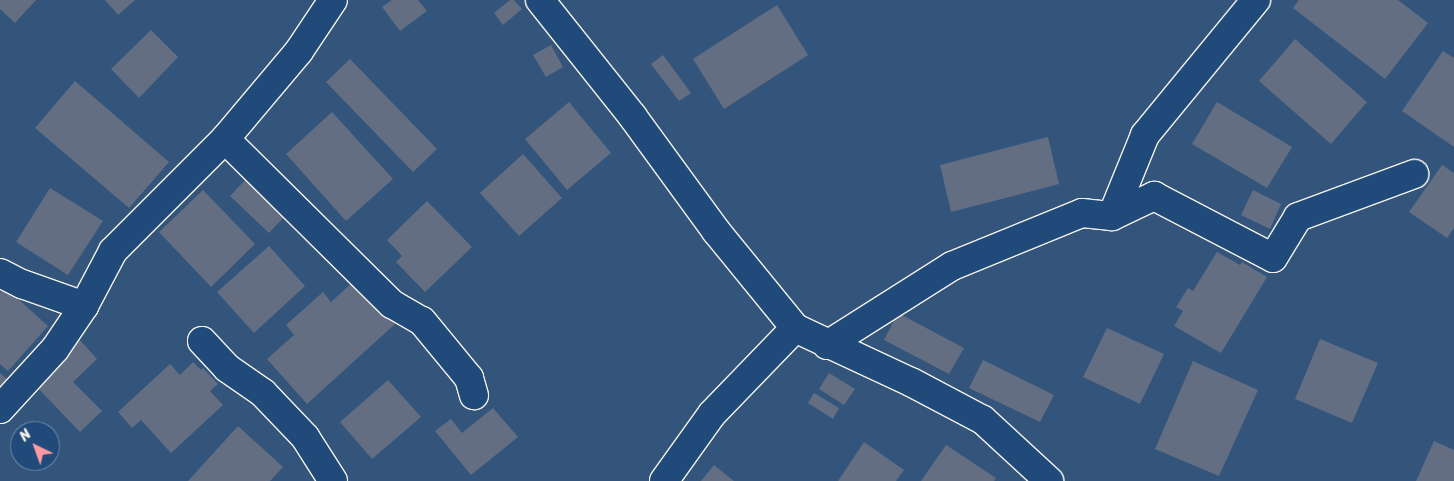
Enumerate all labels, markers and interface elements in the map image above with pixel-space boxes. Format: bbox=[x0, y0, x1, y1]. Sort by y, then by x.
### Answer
north arrow bbox=[10, 421, 60, 471]
text: N bbox=[13, 423, 37, 448]

